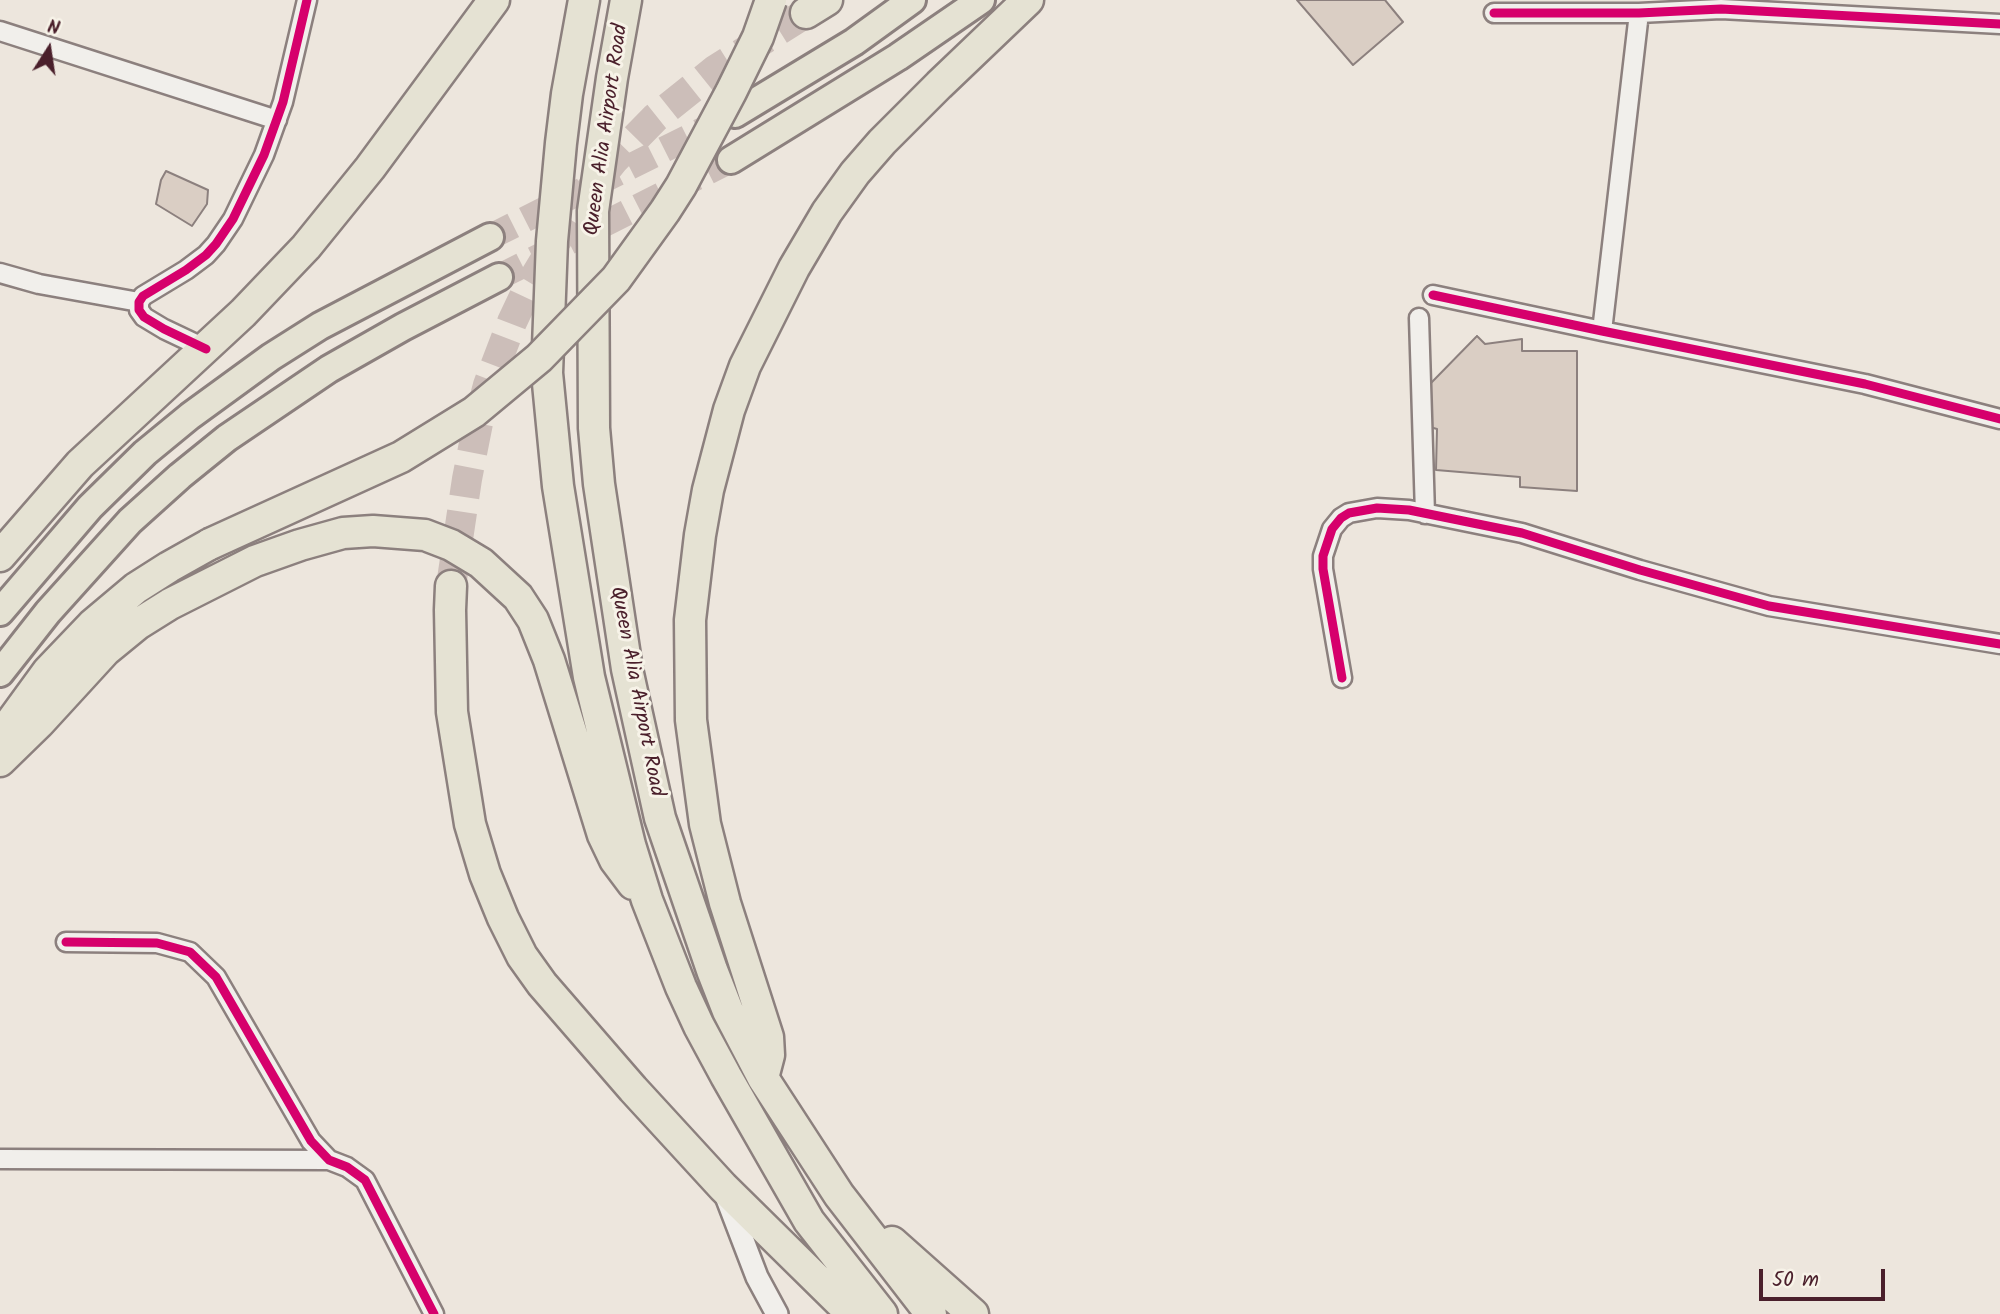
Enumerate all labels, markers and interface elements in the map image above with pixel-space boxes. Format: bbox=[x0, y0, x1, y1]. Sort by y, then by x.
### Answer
text: N bbox=[44, 13, 62, 44]
north arrow bbox=[14, 14, 84, 84]
street label: Queen Alia Airport Road bbox=[581, 23, 635, 237]
street label: Queen Alia Airport Road bbox=[602, 585, 668, 799]
scale bar bbox=[1762, 1254, 1888, 1298]
text: 50 m bbox=[1772, 1264, 1819, 1297]

